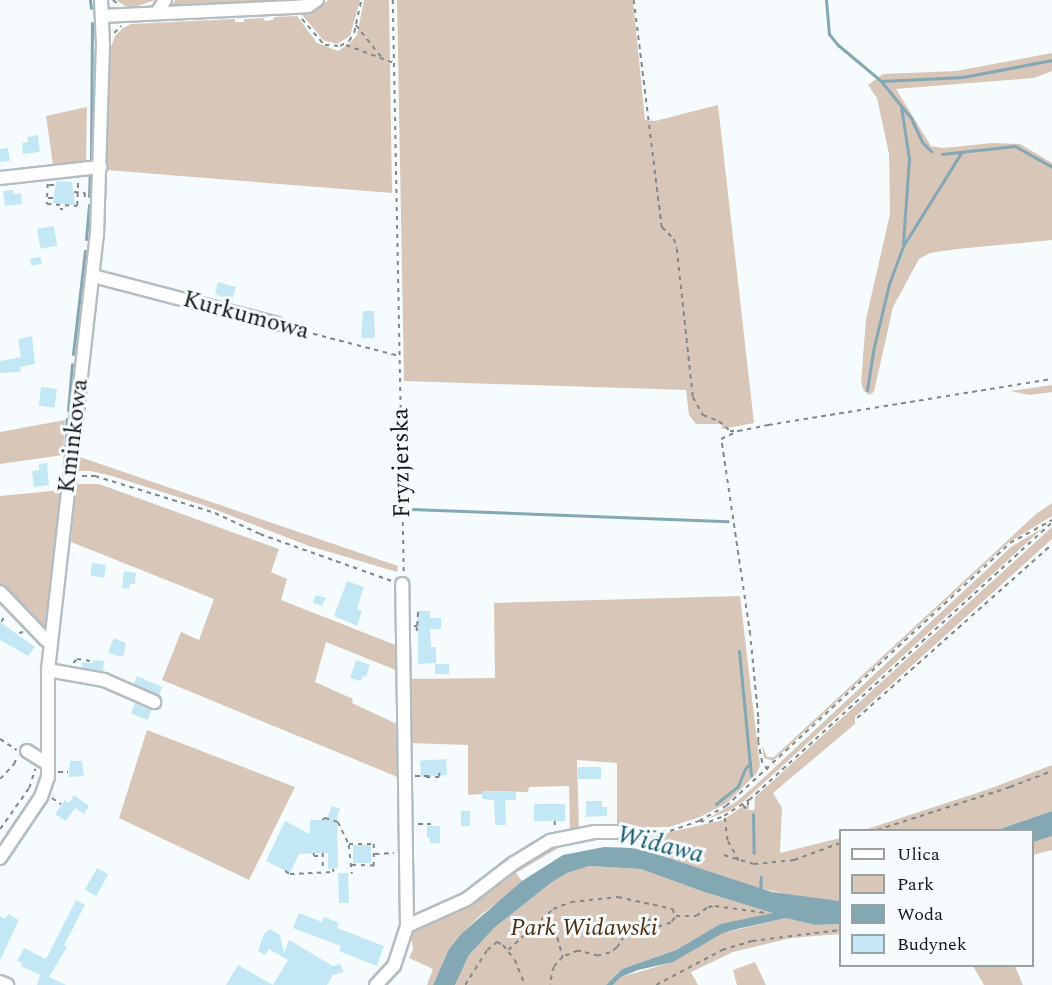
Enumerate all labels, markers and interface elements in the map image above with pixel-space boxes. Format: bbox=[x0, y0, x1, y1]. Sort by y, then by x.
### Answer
street label: Kurkumowa bbox=[180, 285, 312, 347]
street label: Kminkowa bbox=[53, 377, 95, 495]
street label: Fryzjerska bbox=[387, 408, 417, 518]
water label: Widawa bbox=[613, 819, 707, 871]
legend bbox=[839, 829, 1034, 967]
text: Ulica bbox=[897, 841, 940, 868]
text: Park bbox=[897, 871, 934, 898]
text: Woda bbox=[897, 901, 943, 928]
park label: Park Widawski bbox=[510, 915, 658, 943]
text: Budynek bbox=[897, 931, 967, 958]

